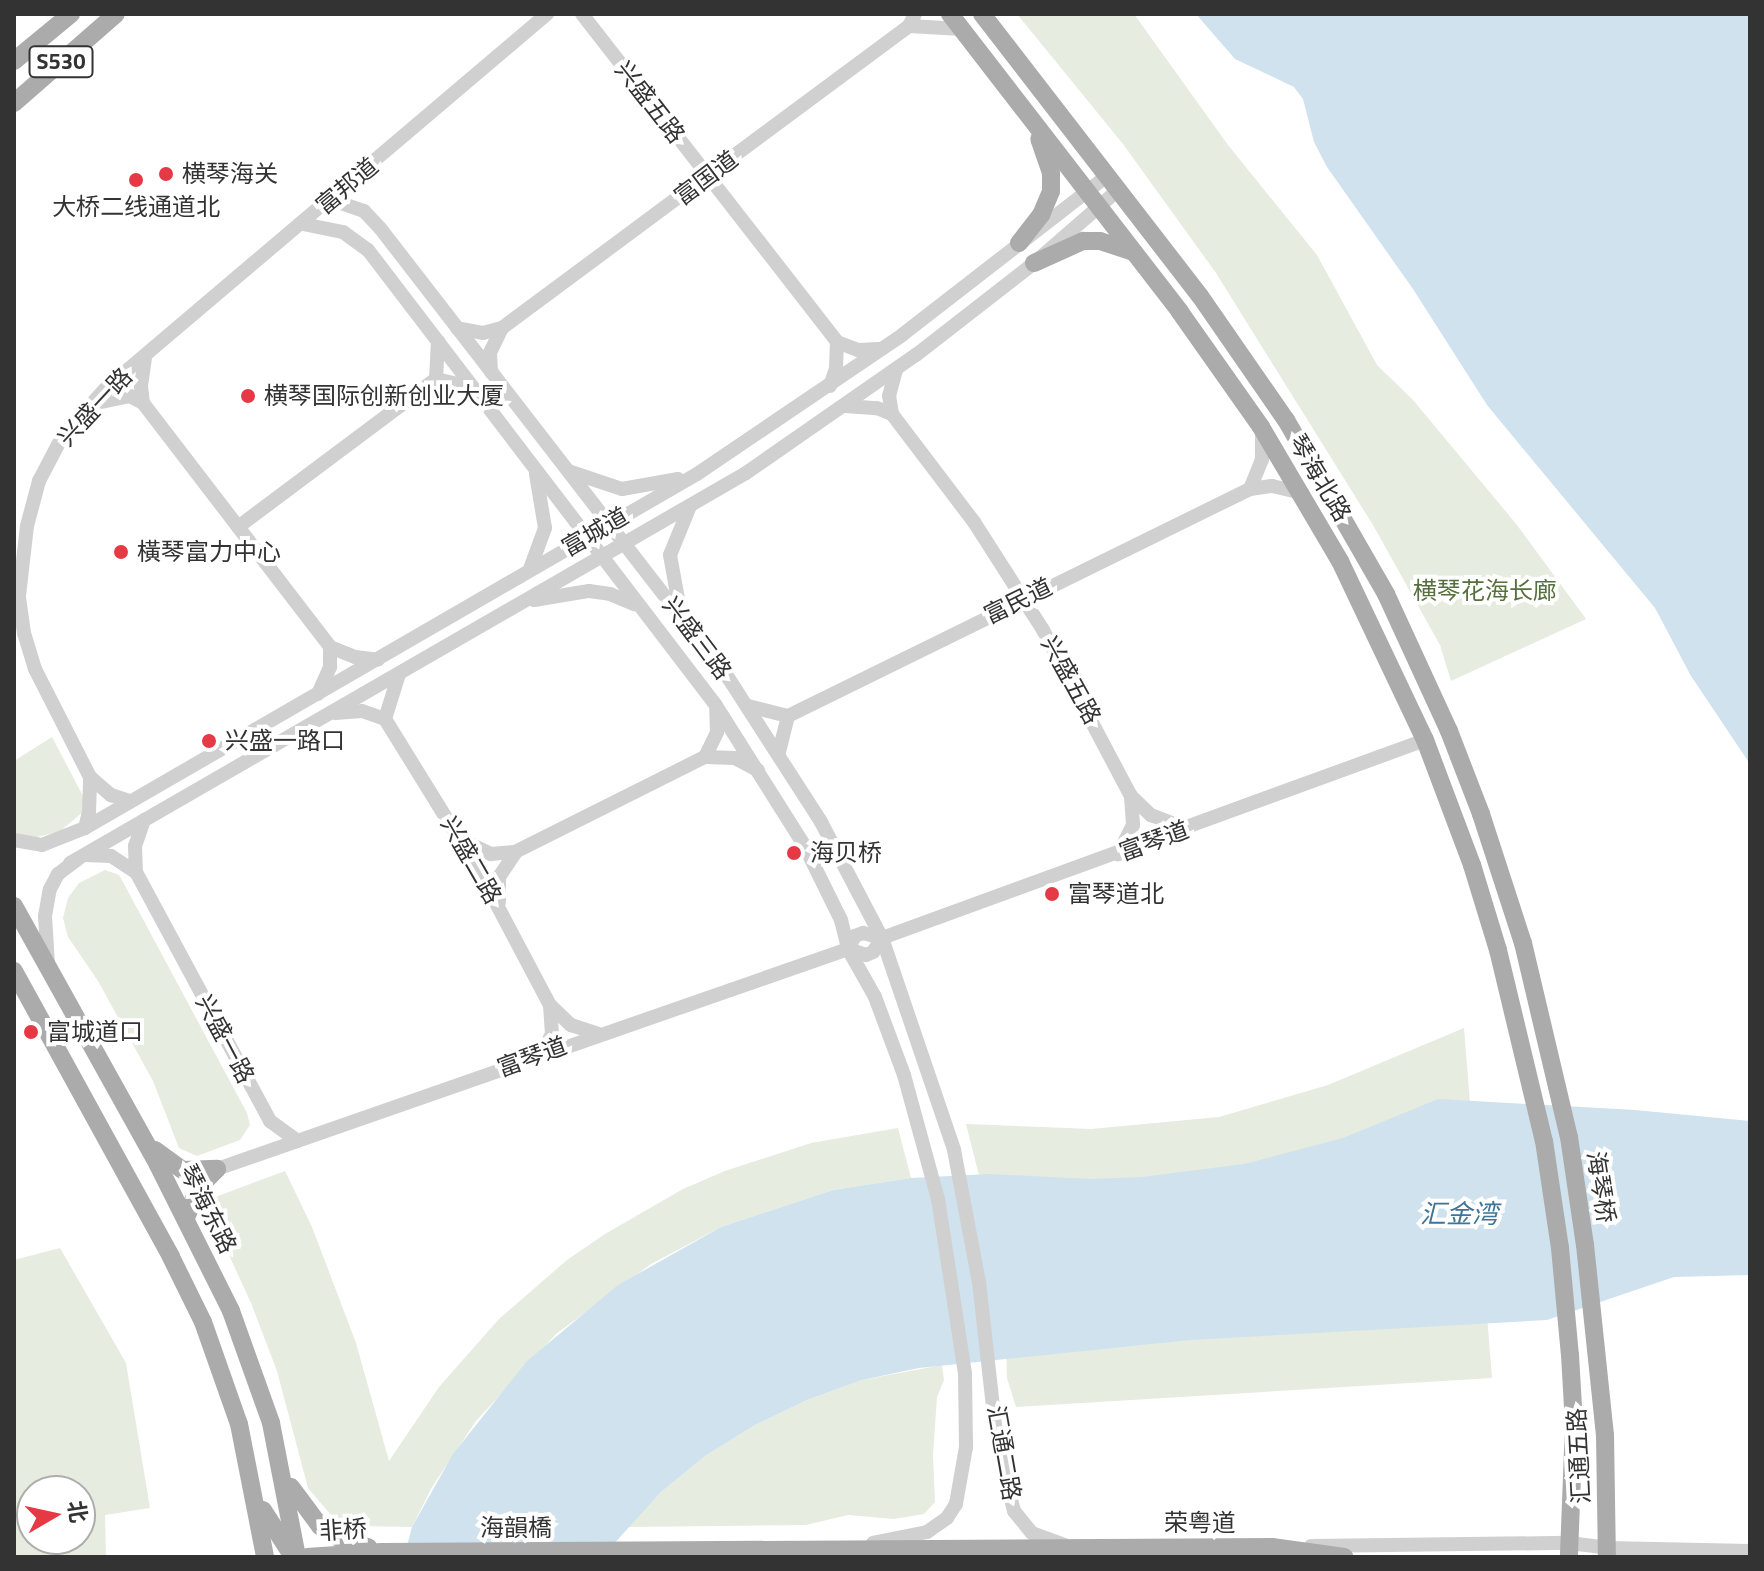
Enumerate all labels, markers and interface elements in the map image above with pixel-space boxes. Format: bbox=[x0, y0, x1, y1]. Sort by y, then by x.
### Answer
road number: S530 bbox=[27, 44, 95, 80]
street label: 兴盛五路 bbox=[609, 55, 691, 149]
street label: 富国道 bbox=[669, 145, 743, 211]
street label: 富邦道 bbox=[310, 152, 384, 220]
place label: 横琴海关 bbox=[182, 160, 278, 188]
marker: 横琴海关 bbox=[157, 165, 175, 183]
marker: 大桥二线通道北 bbox=[127, 171, 145, 189]
place label: 大桥二线通道北 bbox=[52, 193, 220, 221]
street label: 兴盛一路 bbox=[52, 362, 138, 452]
place label: 横琴国际创新创业大厦 bbox=[264, 382, 504, 410]
marker: 横琴国际创新创业大厦 bbox=[239, 387, 257, 405]
street label: 琴海北路 bbox=[1283, 429, 1357, 527]
street label: 富城道 bbox=[557, 502, 633, 562]
place label: 橫琴富力中心 bbox=[137, 538, 281, 566]
marker: 橫琴富力中心 bbox=[112, 543, 130, 561]
street label: 富民道 bbox=[979, 572, 1057, 630]
park label: 横琴花海长廊 bbox=[1413, 577, 1557, 605]
street label: 兴盛三路 bbox=[657, 591, 737, 685]
street label: 兴盛五路 bbox=[1035, 631, 1107, 729]
place label: 兴盛一路口 bbox=[225, 727, 345, 755]
marker: 兴盛一路口 bbox=[200, 732, 218, 750]
street label: 兴盛二路 bbox=[435, 811, 507, 909]
street label: 富琴道 bbox=[1115, 815, 1193, 867]
place label: 海贝桥 bbox=[810, 839, 882, 867]
marker: 海贝桥 bbox=[785, 844, 803, 862]
place label: 富琴道北 bbox=[1068, 880, 1164, 908]
marker: 富琴道北 bbox=[1043, 885, 1061, 903]
street label: 兴盛一路 bbox=[190, 990, 260, 1088]
place label: 富城道口 bbox=[47, 1018, 143, 1046]
marker: 富城道口 bbox=[22, 1023, 40, 1041]
street label: 富琴道 bbox=[493, 1031, 571, 1083]
street label: 海琴桥 bbox=[1581, 1149, 1621, 1225]
street label: 琴海东路 bbox=[173, 1160, 243, 1258]
water label: 汇金湾 bbox=[1420, 1198, 1498, 1230]
street label: 汇通二路 bbox=[981, 1403, 1027, 1503]
street label: 汇通五路 bbox=[1562, 1407, 1596, 1505]
north arrow bbox=[16, 1475, 96, 1555]
text: 北 bbox=[59, 1498, 96, 1525]
street label: 荣粤道 bbox=[1164, 1509, 1236, 1537]
street label: 非桥 bbox=[318, 1514, 368, 1546]
street label: 海韻橋 bbox=[480, 1514, 552, 1542]

